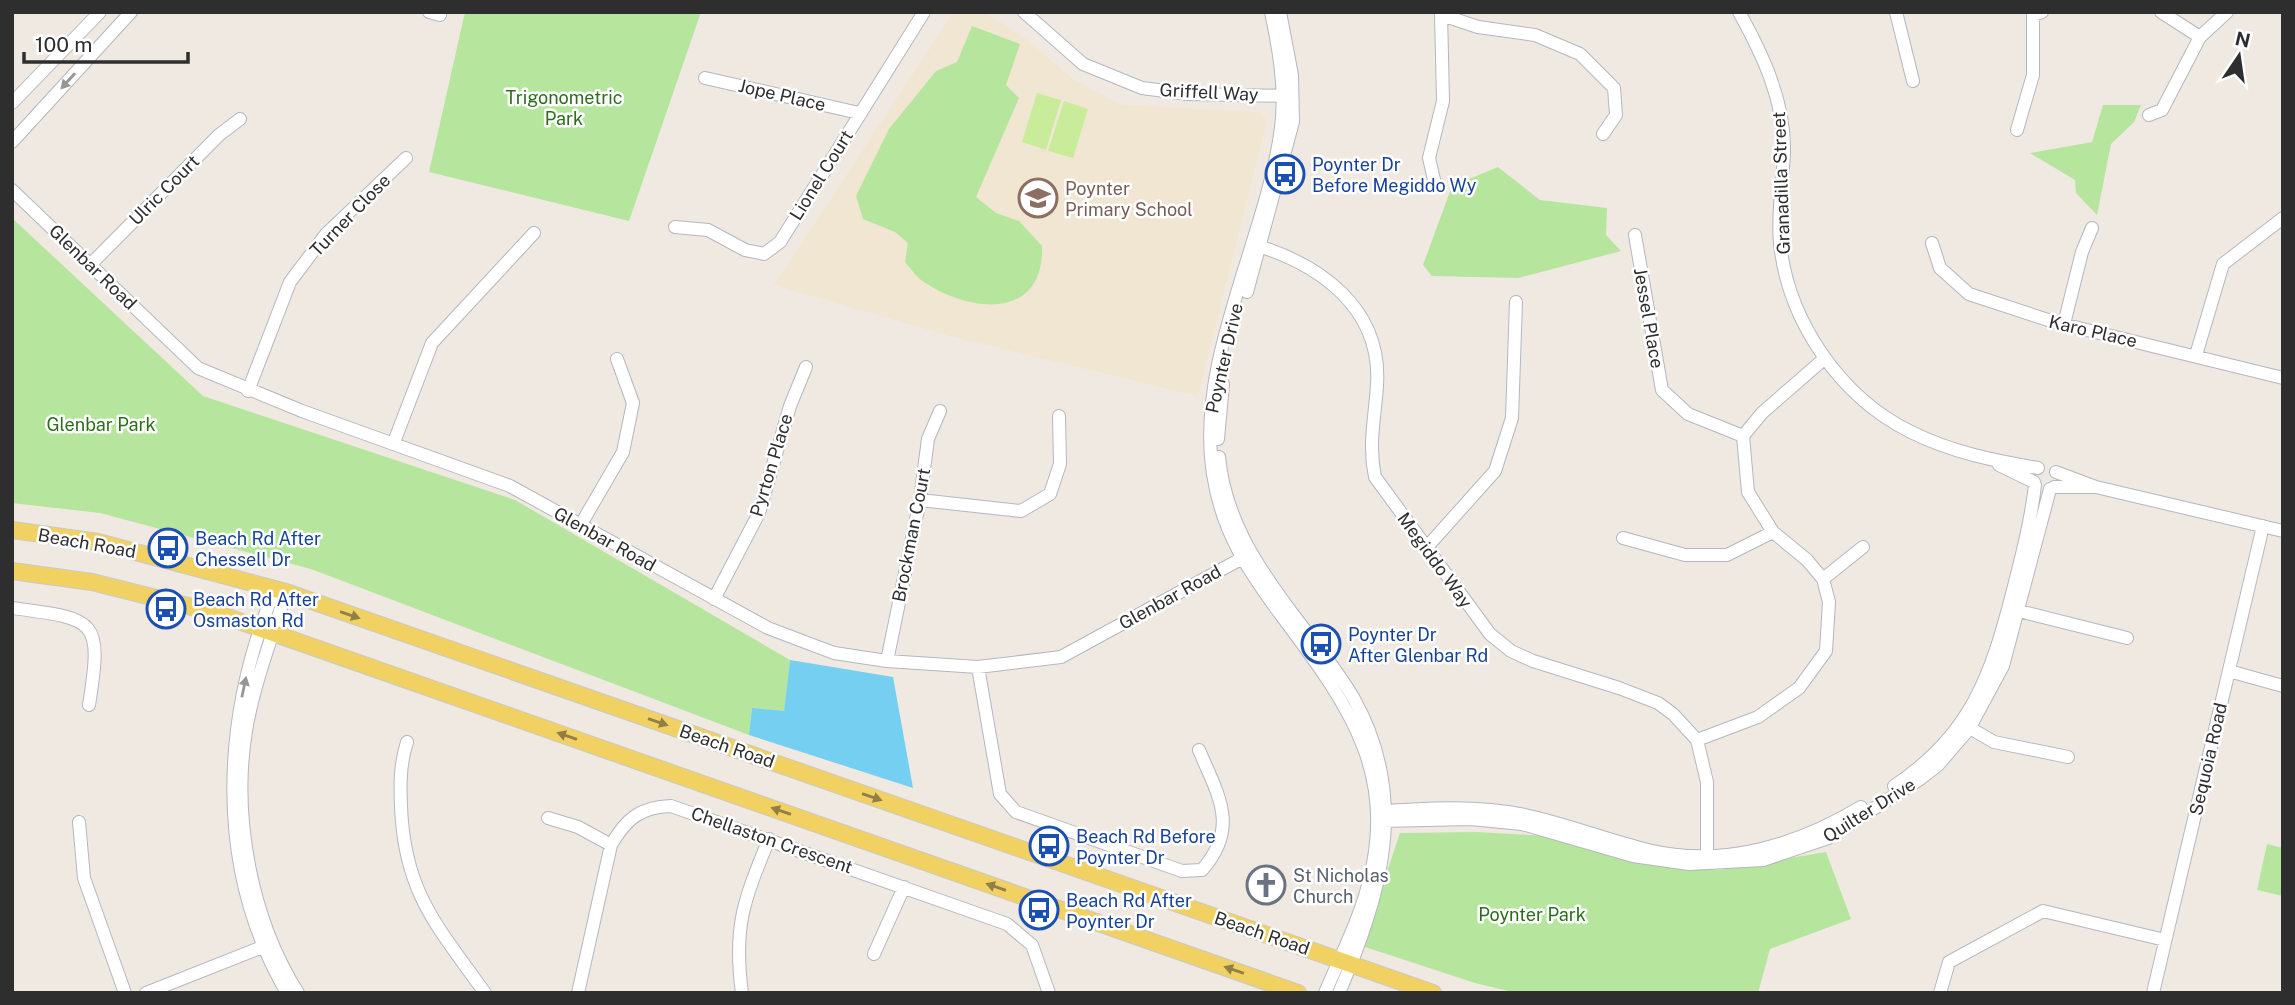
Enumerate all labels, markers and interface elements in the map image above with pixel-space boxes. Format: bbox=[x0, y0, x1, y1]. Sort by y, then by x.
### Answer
scale bar bbox=[24, 21, 189, 65]
north arrow bbox=[2204, 21, 2274, 91]
text: N bbox=[2233, 27, 2253, 52]
text: 100 m bbox=[35, 32, 92, 57]
one-way arrow bbox=[60, 72, 76, 90]
street label: Jope Place bbox=[736, 75, 828, 115]
street label: Griffell Way bbox=[1159, 79, 1259, 105]
park label: Trigonometric Park bbox=[506, 87, 622, 129]
street label: Granadilla Street bbox=[1768, 111, 1794, 255]
street label: Lionel Court bbox=[785, 126, 857, 224]
street label: Ulric Court bbox=[125, 151, 203, 229]
bus stop icon: Poynter Dr Before Megiddo Wy bbox=[1264, 153, 1306, 195]
place label: Poynter Dr Before Megiddo Wy bbox=[1312, 154, 1477, 196]
street label: Turner Close bbox=[306, 170, 394, 260]
school or university icon: Poynter Primary School bbox=[1017, 177, 1059, 219]
place label: Poynter Primary School bbox=[1065, 178, 1193, 220]
street label: Glenbar Road bbox=[45, 220, 141, 314]
street label: Jessel Place bbox=[1630, 266, 1668, 370]
street label: Poynter Drive bbox=[1201, 301, 1247, 415]
street label: Karo Place bbox=[2047, 311, 2139, 351]
street label: Pyrton Place bbox=[745, 411, 797, 519]
park label: Glenbar Park bbox=[46, 414, 156, 435]
street label: Brockman Court bbox=[888, 466, 934, 604]
street label: Glenbar Road bbox=[550, 502, 660, 576]
street label: Megiddo Way bbox=[1393, 508, 1477, 612]
street label: Beach Road bbox=[36, 524, 138, 562]
bus stop icon: Beach Rd After Chessell Dr bbox=[147, 527, 189, 569]
place label: Beach Rd After Chessell Dr bbox=[195, 528, 321, 570]
street label: Glenbar Road bbox=[1115, 560, 1225, 634]
bus stop icon: Beach Rd After Osmaston Rd bbox=[145, 588, 187, 630]
place label: Beach Rd After Osmaston Rd bbox=[193, 589, 319, 631]
one-way arrow bbox=[340, 610, 361, 621]
bus stop icon: Poynter Dr After Glenbar Rd bbox=[1300, 623, 1342, 665]
place label: Poynter Dr After Glenbar Rd bbox=[1348, 624, 1488, 666]
one-way arrow bbox=[238, 676, 249, 698]
street label: Sequoia Road bbox=[2185, 701, 2231, 817]
one-way arrow bbox=[647, 717, 668, 728]
street label: Beach Road bbox=[677, 720, 777, 772]
one-way arrow bbox=[556, 730, 577, 741]
street label: Quilter Drive bbox=[1819, 773, 1919, 847]
one-way arrow bbox=[862, 792, 883, 803]
street label: Chellaston Crescent bbox=[688, 802, 856, 878]
one-way arrow bbox=[771, 805, 792, 816]
bus stop icon: Beach Rd Before Poynter Dr bbox=[1028, 825, 1070, 867]
place label: Beach Rd Before Poynter Dr bbox=[1076, 826, 1216, 868]
church icon: St Nicholas Church bbox=[1245, 864, 1287, 906]
place label: St Nicholas Church bbox=[1293, 865, 1389, 907]
one-way arrow bbox=[985, 881, 1006, 892]
bus stop icon: Beach Rd After Poynter Dr bbox=[1018, 889, 1060, 931]
place label: Beach Rd After Poynter Dr bbox=[1066, 890, 1192, 932]
park label: Poynter Park bbox=[1478, 904, 1586, 925]
street label: Beach Road bbox=[1212, 907, 1312, 959]
one-way arrow bbox=[1223, 964, 1244, 975]

